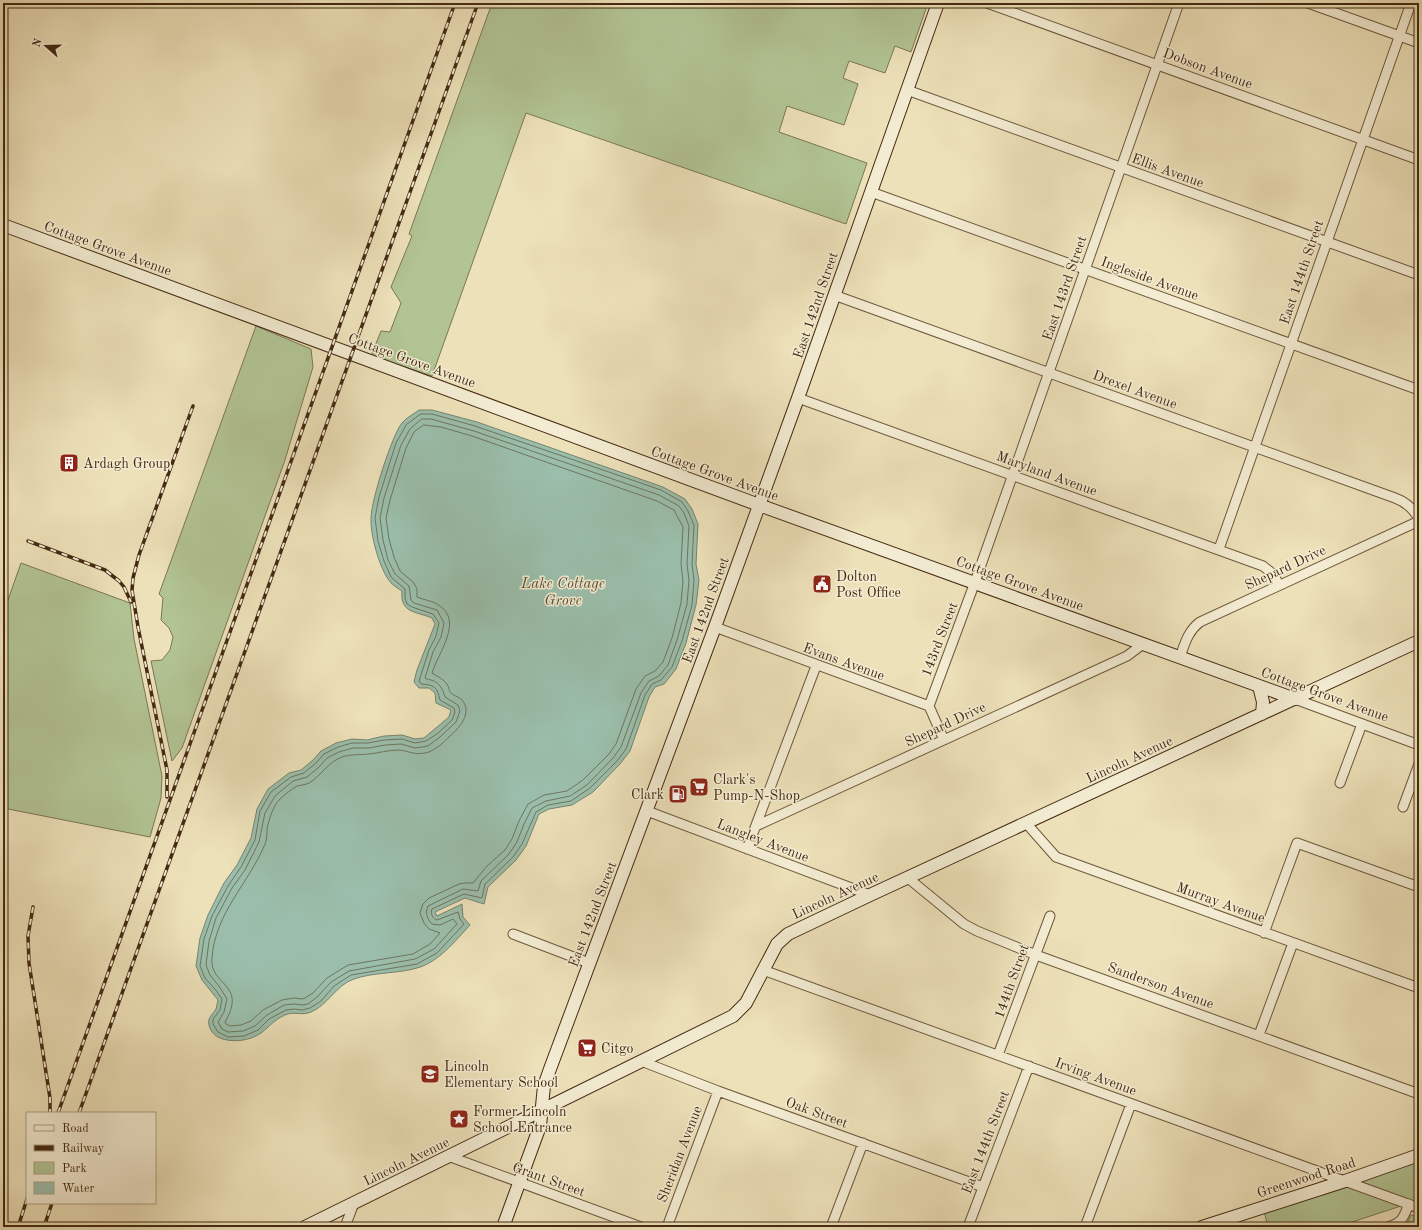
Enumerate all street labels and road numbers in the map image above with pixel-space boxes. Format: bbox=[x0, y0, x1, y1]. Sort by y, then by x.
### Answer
street label: Dobson Avenue bbox=[1161, 46, 1254, 92]
street label: Ellis Avenue bbox=[1130, 151, 1206, 190]
street label: East 144th Street bbox=[1278, 218, 1326, 326]
street label: Cottage Grove Avenue bbox=[42, 219, 173, 279]
street label: East 143rd Street bbox=[1040, 234, 1089, 343]
street label: East 142nd Street bbox=[791, 250, 841, 360]
street label: Ingleside Avenue bbox=[1099, 255, 1200, 303]
street label: Cottage Grove Avenue bbox=[346, 331, 477, 391]
street label: Drexel Avenue bbox=[1091, 368, 1179, 412]
street label: Cottage Grove Avenue bbox=[649, 444, 780, 504]
street label: Maryland Avenue bbox=[995, 449, 1099, 499]
street label: Shepard Drive bbox=[1243, 543, 1328, 593]
street label: Cottage Grove Avenue bbox=[954, 554, 1085, 614]
street label: East 142nd Street bbox=[680, 555, 732, 665]
street label: 143rd Street bbox=[919, 600, 961, 678]
street label: Evans Avenue bbox=[801, 641, 886, 683]
street label: Cottage Grove Avenue bbox=[1259, 665, 1390, 725]
street label: Shepard Drive bbox=[903, 700, 988, 750]
street label: Lincoln Avenue bbox=[1084, 734, 1175, 786]
street label: Langley Avenue bbox=[715, 817, 811, 865]
street label: East 142nd Street bbox=[566, 860, 620, 969]
street label: Lincoln Avenue bbox=[790, 870, 881, 922]
street label: Murray Avenue bbox=[1174, 880, 1267, 925]
street label: 144th Street bbox=[992, 942, 1032, 1020]
street label: Sanderson Avenue bbox=[1106, 960, 1215, 1012]
street label: Irving Avenue bbox=[1053, 1056, 1138, 1098]
street label: East 144th Street bbox=[960, 1089, 1012, 1196]
street label: Oak Street bbox=[784, 1095, 850, 1131]
street label: Sheridan Avenue bbox=[655, 1104, 705, 1205]
street label: Lincoln Avenue bbox=[361, 1135, 452, 1189]
street label: Greenwood Road bbox=[1255, 1155, 1357, 1200]
street label: Grant Street bbox=[510, 1160, 587, 1200]

